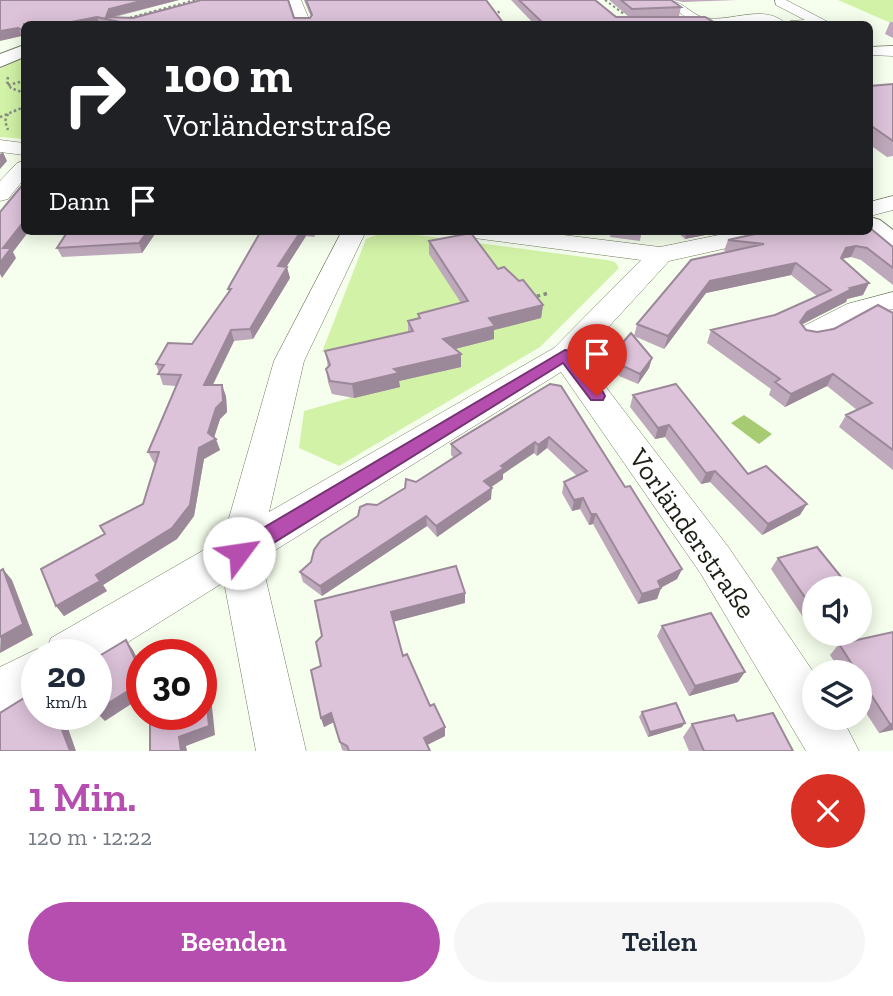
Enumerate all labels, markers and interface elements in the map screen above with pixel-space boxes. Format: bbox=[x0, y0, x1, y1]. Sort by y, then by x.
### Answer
text: 100 m bbox=[164, 46, 292, 105]
icon: right bbox=[49, 49, 140, 140]
text: Vorländerstraße bbox=[164, 106, 391, 144]
icon: arrive bbox=[124, 182, 162, 220]
text: Dann bbox=[49, 185, 110, 217]
pin bbox=[567, 324, 627, 396]
icon: arrive bbox=[578, 335, 616, 373]
street label: Vorländerstraße bbox=[621, 442, 763, 624]
position arrow bbox=[202, 516, 276, 590]
map controls bbox=[802, 576, 872, 730]
button: sound bbox=[802, 576, 872, 646]
speed limit sign: 30 bbox=[126, 639, 217, 730]
text: 20 bbox=[47, 654, 86, 696]
button: layers bbox=[802, 660, 872, 730]
text: km/h bbox=[46, 691, 87, 713]
text: 1 Min. bbox=[28, 771, 137, 822]
button: close bbox=[791, 774, 865, 848]
text: 120 m · 12:22 bbox=[28, 823, 152, 851]
button: Beenden bbox=[28, 902, 440, 982]
button: Teilen bbox=[454, 902, 865, 982]

